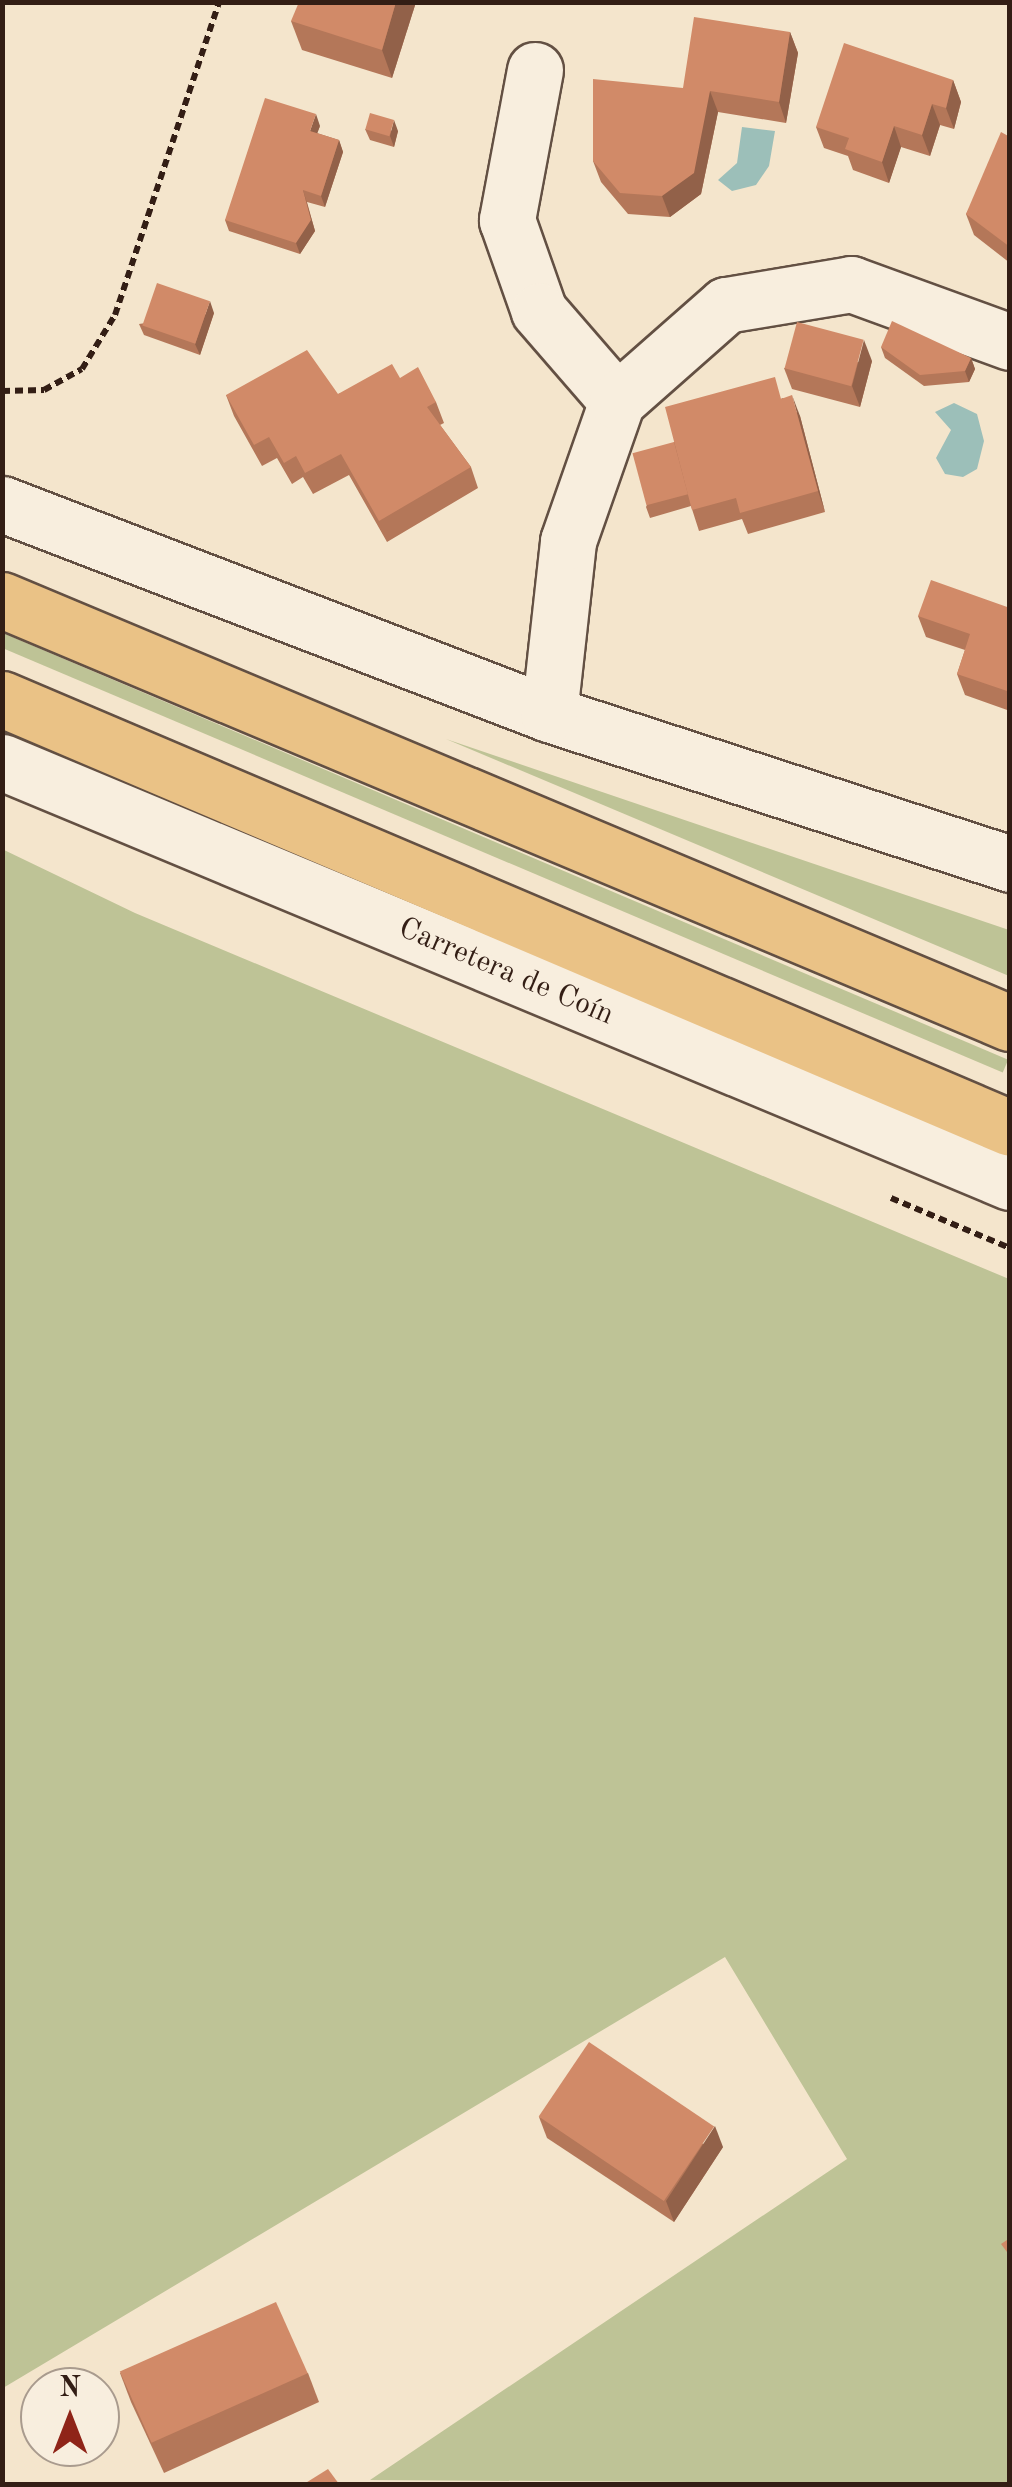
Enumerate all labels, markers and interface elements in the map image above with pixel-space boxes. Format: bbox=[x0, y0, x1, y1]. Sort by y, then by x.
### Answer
street label: Carretera de Coín bbox=[393, 910, 619, 1034]
north arrow bbox=[20, 2367, 120, 2467]
text: N bbox=[59, 2375, 81, 2403]

